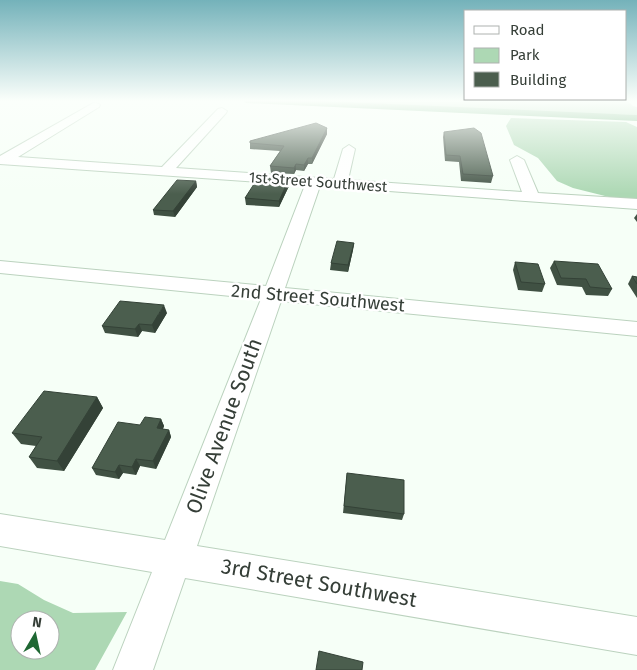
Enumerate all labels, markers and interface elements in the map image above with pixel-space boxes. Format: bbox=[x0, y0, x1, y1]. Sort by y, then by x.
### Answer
legend bbox=[464, 10, 627, 100]
text: Road bbox=[510, 21, 545, 39]
text: Park bbox=[510, 46, 540, 64]
text: Building bbox=[510, 71, 566, 89]
street label: 1st Street Southwest bbox=[248, 168, 388, 196]
street label: 2nd Street Southwest bbox=[230, 279, 406, 317]
street label: Olive Avenue South bbox=[180, 335, 268, 517]
street label: 3rd Street Southwest bbox=[219, 553, 419, 613]
north arrow bbox=[10, 610, 60, 660]
text: N bbox=[31, 614, 43, 632]

